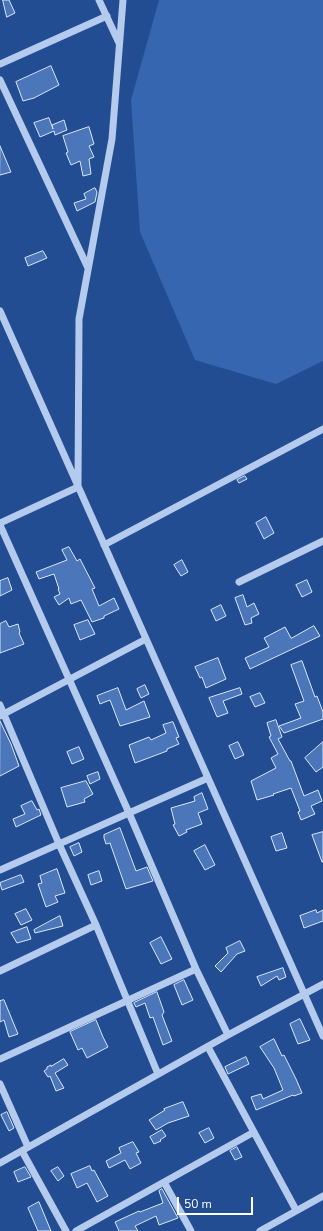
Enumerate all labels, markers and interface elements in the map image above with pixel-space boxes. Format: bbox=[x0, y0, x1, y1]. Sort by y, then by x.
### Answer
scale bar bbox=[179, 1189, 255, 1215]
text: 50 m bbox=[184, 1196, 212, 1212]

